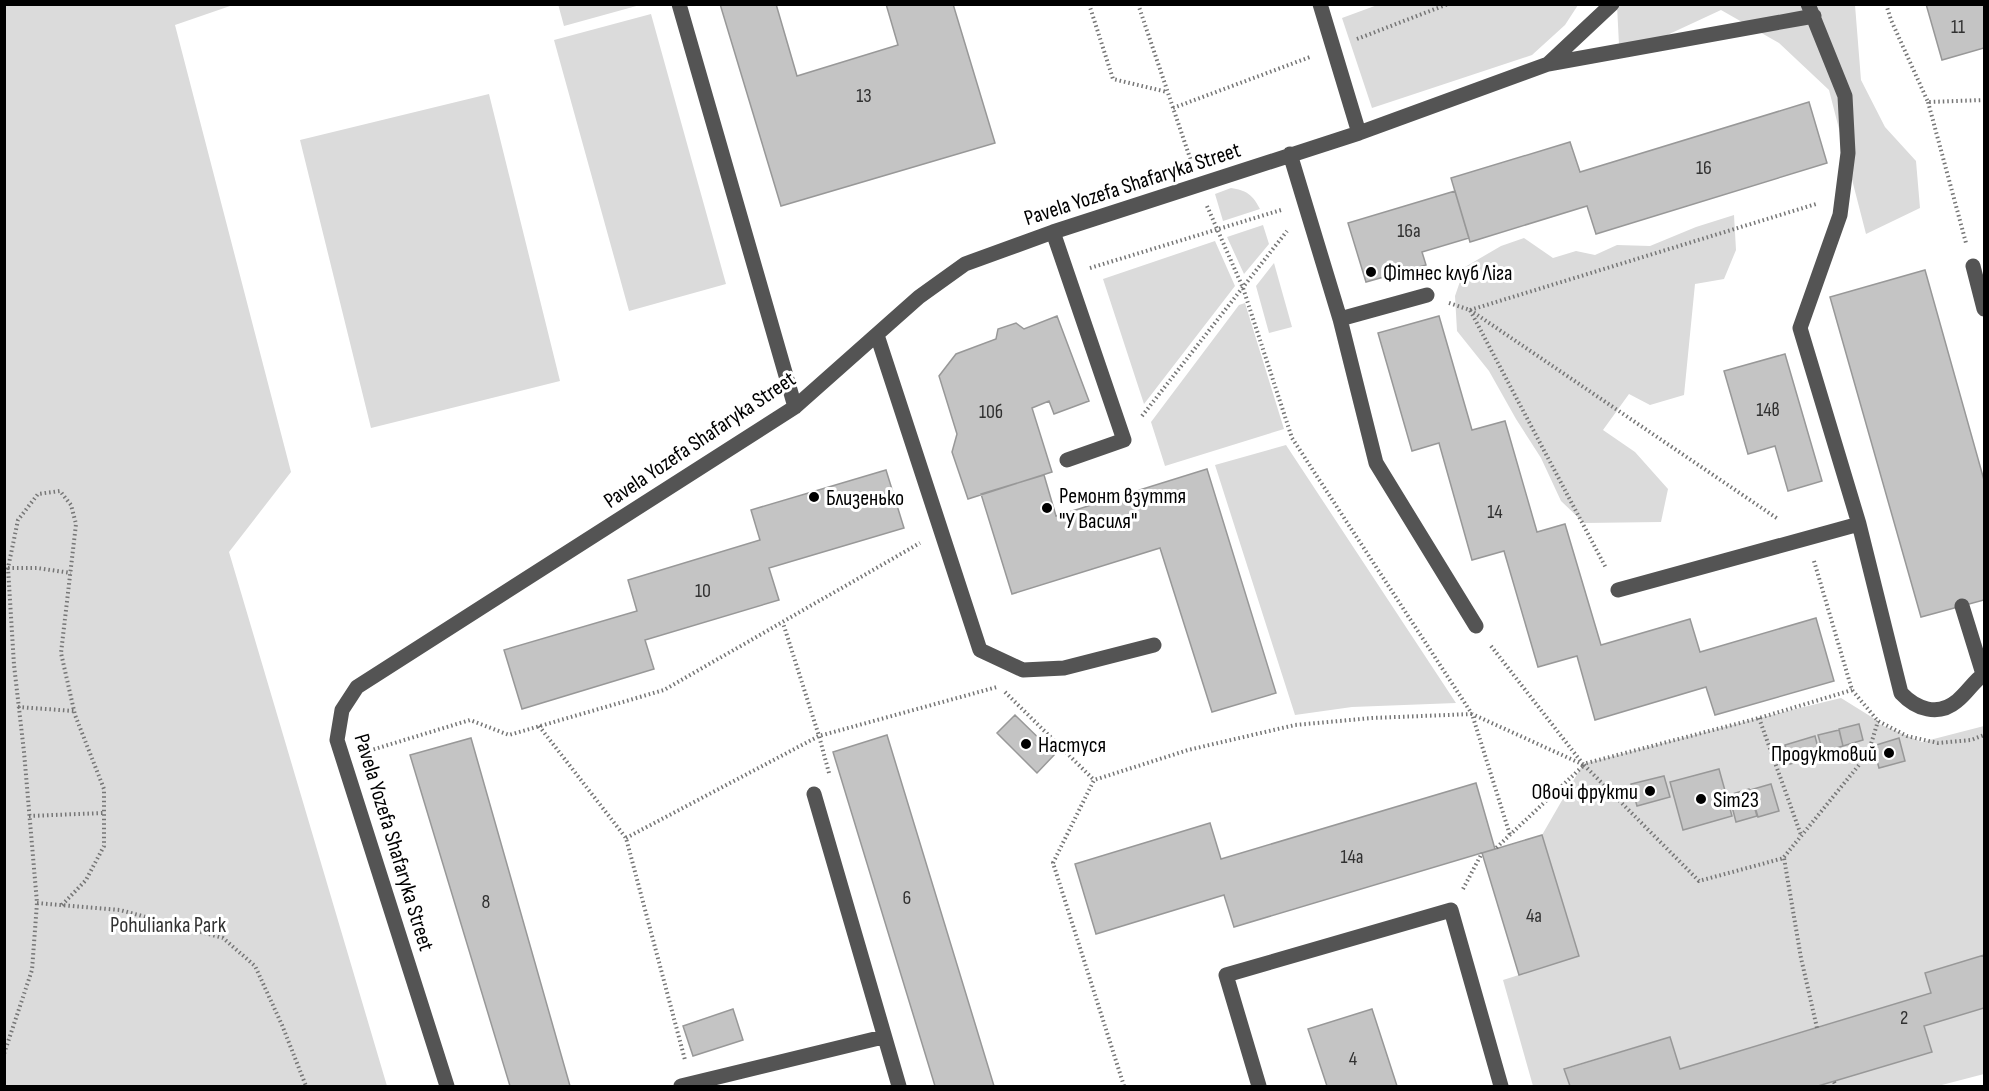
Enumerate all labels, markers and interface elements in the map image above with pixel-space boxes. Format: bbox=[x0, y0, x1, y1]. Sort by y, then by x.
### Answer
house number: 11 bbox=[1951, 15, 1965, 39]
house number: 13 bbox=[856, 84, 872, 108]
street label: Pavela Yozefa Shafaryka Street bbox=[1021, 137, 1244, 232]
house number: 16 bbox=[1696, 156, 1712, 180]
house number: 16а bbox=[1397, 219, 1421, 243]
place label: Фітнес клуб Ліга bbox=[1383, 260, 1513, 287]
marker: Фітнес клуб Ліга bbox=[1364, 265, 1378, 279]
street label: Pavela Yozefa Shafaryka Street bbox=[599, 366, 801, 515]
house number: 14в bbox=[1756, 398, 1780, 422]
house number: 10б bbox=[979, 400, 1003, 424]
place label: Ремонт взуття "У Василя" bbox=[1059, 483, 1186, 535]
place label: Близенько bbox=[826, 485, 904, 512]
marker: Близенько bbox=[807, 490, 821, 504]
house number: 14 bbox=[1487, 500, 1503, 524]
marker: Ремонт взуття "У Василя" bbox=[1040, 501, 1054, 515]
house number: 10 bbox=[695, 579, 711, 603]
street label: Pavela Yozefa Shafaryka Street bbox=[348, 731, 440, 955]
place label: Настуся bbox=[1038, 732, 1106, 759]
marker: Настуся bbox=[1019, 737, 1033, 751]
place label: Продуктовий bbox=[1771, 741, 1877, 768]
marker: Продуктовий bbox=[1882, 746, 1896, 760]
place label: Овочі фрукти bbox=[1532, 779, 1638, 806]
marker: Овочі фрукти bbox=[1643, 784, 1657, 798]
place label: Sim23 bbox=[1713, 787, 1759, 814]
marker: Sim23 bbox=[1694, 792, 1708, 806]
house number: 14а bbox=[1340, 845, 1364, 869]
house number: 6 bbox=[903, 886, 911, 910]
house number: 8 bbox=[482, 890, 490, 914]
house number: 4а bbox=[1526, 904, 1542, 928]
park label: Pohulianka Park bbox=[110, 912, 227, 939]
house number: 2 bbox=[1900, 1006, 1908, 1030]
house number: 4 bbox=[1349, 1047, 1357, 1071]

